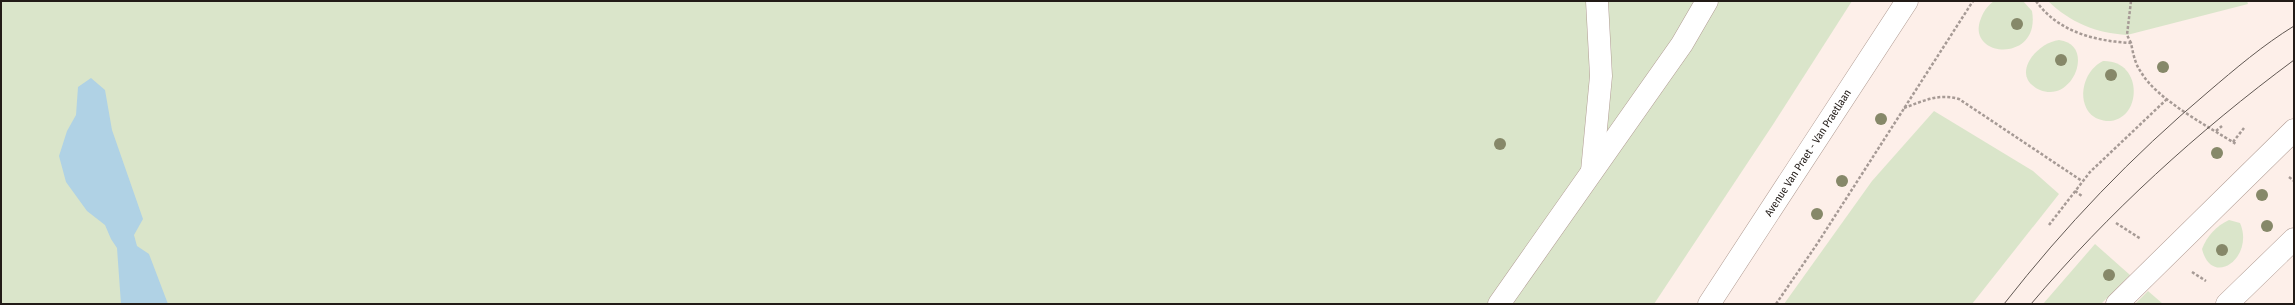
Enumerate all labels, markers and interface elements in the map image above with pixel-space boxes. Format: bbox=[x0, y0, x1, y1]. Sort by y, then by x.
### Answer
street label: Avenue Van Praet - Van Praetlaan bbox=[1762, 87, 1854, 219]

